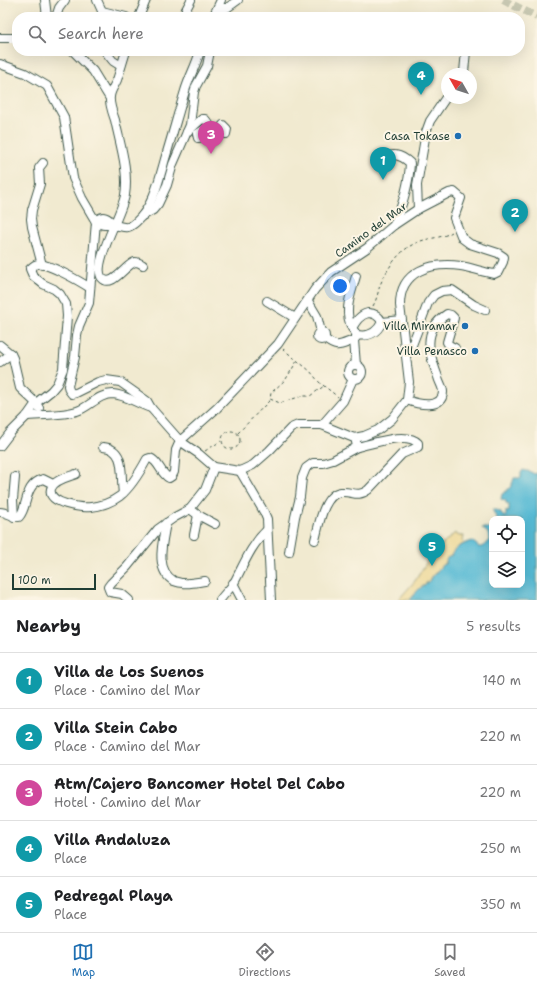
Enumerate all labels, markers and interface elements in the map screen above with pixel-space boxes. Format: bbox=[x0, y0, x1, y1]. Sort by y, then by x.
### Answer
search box bbox=[12, 12, 525, 56]
icon: search bbox=[26, 23, 48, 45]
text: Search here bbox=[58, 24, 144, 44]
pin: 4 bbox=[408, 62, 434, 95]
north arrow bbox=[441, 68, 477, 104]
pin: 3 bbox=[198, 121, 224, 154]
place label: Casa Tokase bbox=[384, 129, 450, 144]
marker: Casa Tokase bbox=[453, 131, 463, 141]
pin: 1 bbox=[370, 147, 396, 180]
street label: Camino del Mar bbox=[332, 199, 410, 261]
pin: 2 bbox=[502, 199, 528, 232]
your location bbox=[330, 276, 350, 296]
place label: Villa Miramar bbox=[383, 319, 457, 334]
marker: Villa Miramar bbox=[460, 321, 470, 331]
place label: Villa Penasco bbox=[397, 344, 467, 359]
marker: Villa Penasco bbox=[470, 346, 480, 356]
map controls bbox=[489, 516, 525, 588]
button: locate bbox=[489, 516, 525, 552]
pin: 5 bbox=[419, 533, 445, 566]
button: layers bbox=[489, 552, 525, 588]
scale bar bbox=[12, 572, 96, 591]
text: 100 m bbox=[18, 573, 51, 588]
text: Nearby bbox=[16, 615, 81, 637]
text: 5 results bbox=[466, 618, 521, 635]
text: Villa de Los Suenos bbox=[54, 662, 204, 682]
text: 1 bbox=[26, 672, 32, 689]
text: 140 m bbox=[482, 672, 521, 689]
text: Place · Camino del Mar bbox=[54, 682, 201, 699]
text: Villa Stein Cabo bbox=[54, 718, 178, 738]
text: 2 bbox=[24, 728, 34, 745]
text: 220 m bbox=[479, 728, 521, 745]
text: Place · Camino del Mar bbox=[54, 738, 201, 755]
text: Atm/Cajero Bancomer Hotel Del Cabo bbox=[54, 774, 345, 794]
text: 3 bbox=[24, 784, 34, 801]
text: 220 m bbox=[479, 784, 521, 801]
text: Hotel · Camino del Mar bbox=[54, 794, 201, 811]
text: Villa Andaluza bbox=[54, 830, 170, 850]
text: 4 bbox=[24, 840, 34, 857]
text: 250 m bbox=[480, 840, 521, 857]
text: Place bbox=[54, 850, 87, 867]
text: Pedregal Playa bbox=[54, 886, 173, 906]
text: 5 bbox=[25, 896, 33, 913]
text: 350 m bbox=[480, 896, 521, 913]
text: Place bbox=[54, 906, 87, 923]
tab: Map bbox=[72, 941, 95, 980]
tab: Directions bbox=[238, 941, 291, 980]
tab: Saved bbox=[434, 941, 465, 980]

